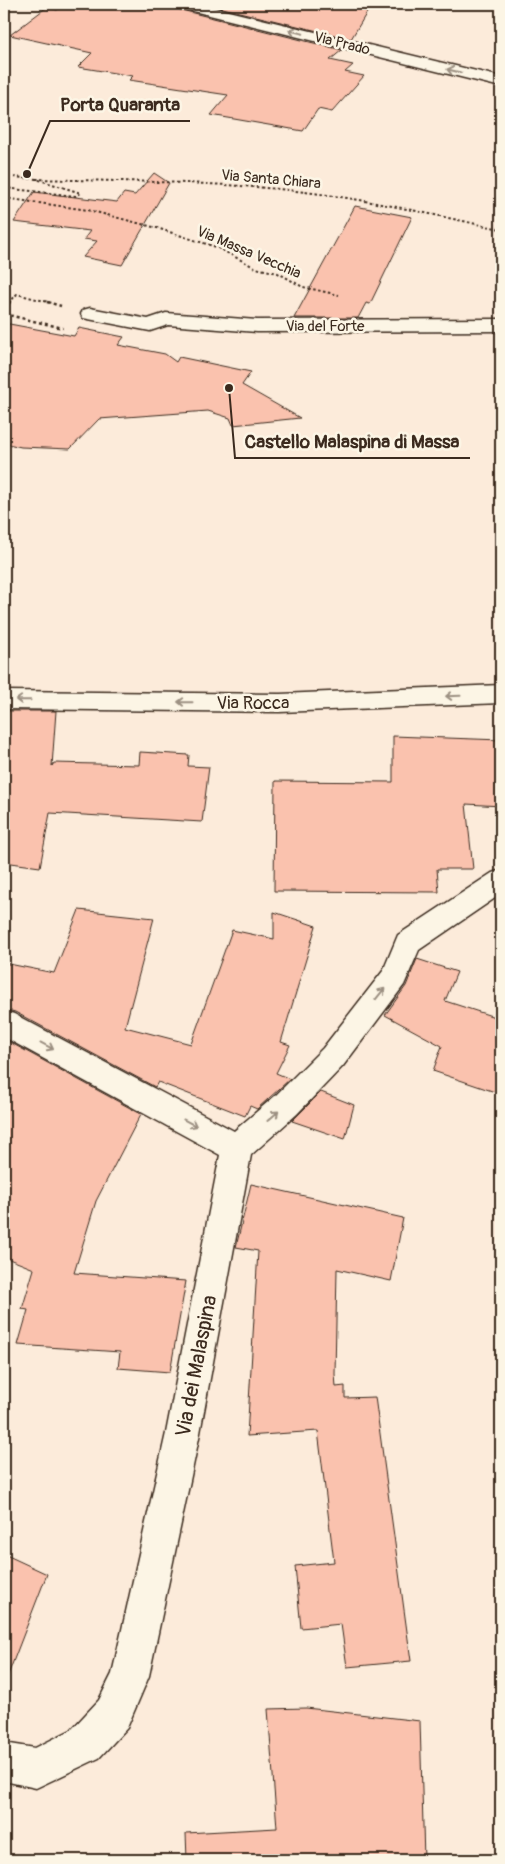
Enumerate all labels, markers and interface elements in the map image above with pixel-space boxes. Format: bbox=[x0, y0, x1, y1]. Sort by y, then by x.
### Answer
one-way arrow bbox=[289, 27, 305, 36]
street label: Via Prado bbox=[312, 27, 372, 60]
one-way arrow bbox=[446, 66, 462, 75]
callout: Porta Quaranta bbox=[50, 87, 190, 121]
text: Porta Quaranta bbox=[60, 93, 180, 117]
street label: Via Santa Chiara bbox=[220, 166, 322, 193]
street label: Via Massa Vecchia bbox=[194, 222, 304, 283]
street label: Via del Forte bbox=[286, 317, 365, 336]
callout: Castello Malaspina di Massa bbox=[235, 424, 470, 458]
text: Castello Malaspina di Massa bbox=[245, 430, 460, 454]
one-way arrow bbox=[445, 691, 461, 701]
street label: Via Rocca bbox=[216, 692, 290, 715]
one-way arrow bbox=[15, 696, 31, 705]
one-way arrow bbox=[177, 697, 194, 707]
one-way arrow bbox=[375, 988, 386, 1001]
one-way arrow bbox=[39, 1041, 54, 1051]
one-way arrow bbox=[267, 1110, 280, 1122]
one-way arrow bbox=[182, 1118, 197, 1128]
street label: Via dei Malaspina bbox=[170, 1293, 223, 1439]

